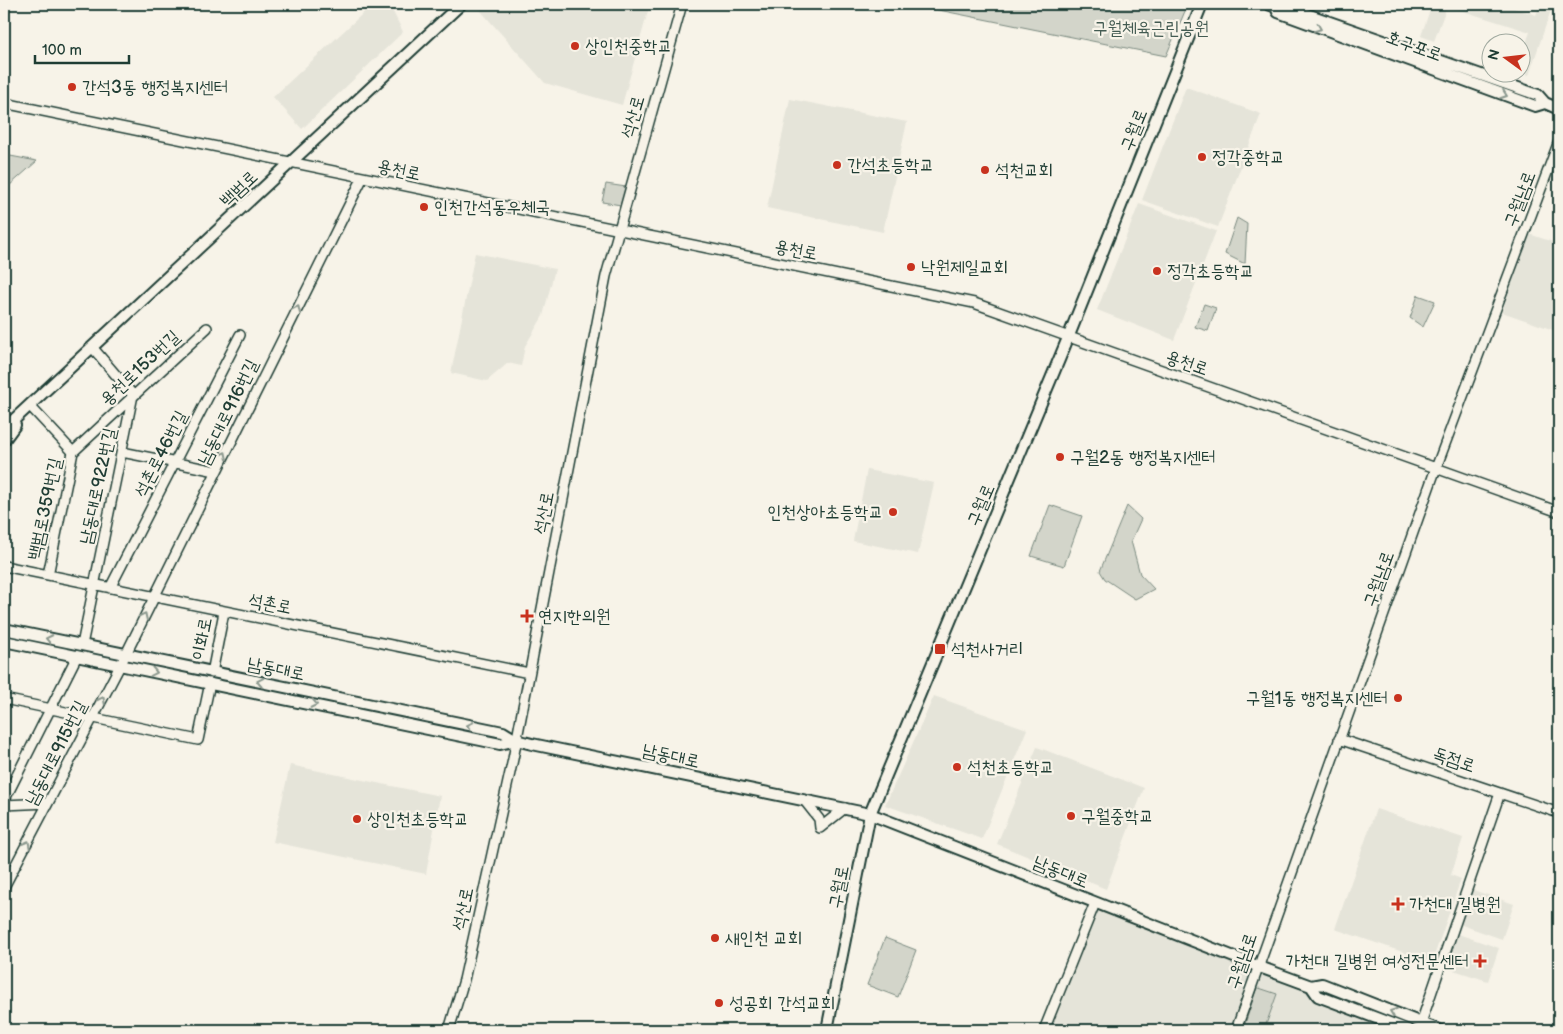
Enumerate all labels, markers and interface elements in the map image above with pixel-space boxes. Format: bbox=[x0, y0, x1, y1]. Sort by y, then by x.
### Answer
park label: 구월체육근린공원 bbox=[1093, 18, 1209, 39]
one-way arrow bbox=[1314, 23, 1322, 33]
street label: 호구포로 bbox=[1383, 26, 1445, 66]
scale bar bbox=[35, 32, 129, 64]
north arrow bbox=[1480, 32, 1530, 82]
place label: 상인천중학교 bbox=[585, 36, 672, 57]
marker: 상인천중학교 bbox=[569, 40, 581, 52]
text: 100 m bbox=[42, 41, 82, 60]
text: N bbox=[1484, 47, 1503, 62]
place label: 간석3동 행정복지센터 bbox=[82, 77, 228, 98]
marker: 간석3동 행정복지센터 bbox=[66, 81, 78, 93]
one-way arrow bbox=[1499, 89, 1508, 99]
street label: 석산로 bbox=[617, 93, 649, 141]
street label: 구월로 bbox=[1116, 106, 1152, 154]
place label: 정각중학교 bbox=[1212, 147, 1284, 168]
marker: 정각중학교 bbox=[1196, 151, 1208, 163]
street label: 용천로 bbox=[376, 155, 422, 185]
place label: 간석초등학교 bbox=[847, 155, 934, 176]
marker: 간석초등학교 bbox=[831, 159, 843, 171]
place label: 석천교회 bbox=[995, 160, 1053, 181]
marker: 석천교회 bbox=[979, 164, 991, 176]
street label: 백범로 bbox=[216, 167, 262, 211]
street label: 구월남로 bbox=[1500, 168, 1540, 230]
place label: 인천간석동우체국 bbox=[434, 197, 550, 218]
marker: 인천간석동우체국 bbox=[418, 201, 430, 213]
street label: 용천로 bbox=[773, 236, 819, 264]
place label: 낙원제일교회 bbox=[921, 257, 1008, 278]
marker: 낙원제일교회 bbox=[905, 261, 917, 273]
place label: 정각초등학교 bbox=[1167, 261, 1254, 282]
marker: 정각초등학교 bbox=[1151, 265, 1163, 277]
one-way arrow bbox=[291, 305, 301, 314]
street label: 용천로153번길 bbox=[96, 326, 184, 410]
street label: 용천로 bbox=[1163, 346, 1211, 380]
street label: 남동대로916번길 bbox=[193, 355, 263, 468]
street label: 석촌로46번길 bbox=[130, 407, 192, 501]
street label: 남동대로922번길 bbox=[75, 425, 121, 546]
place label: 구월2동 행정복지센터 bbox=[1070, 447, 1216, 468]
one-way arrow bbox=[218, 451, 229, 460]
marker: 구월2동 행정복지센터 bbox=[1054, 451, 1066, 463]
street label: 백범로359번길 bbox=[24, 455, 66, 562]
street label: 구월로 bbox=[963, 481, 999, 529]
street label: 석산로 bbox=[530, 490, 558, 536]
place label: 인천상아초등학교 bbox=[767, 502, 883, 523]
marker: 인천상아초등학교 bbox=[887, 506, 899, 518]
street label: 구월남로 bbox=[1359, 548, 1399, 610]
street label: 석촌로 bbox=[247, 590, 293, 618]
place label: 연지한의원 bbox=[538, 606, 610, 627]
marker: 연지한의원 bbox=[520, 609, 534, 623]
one-way arrow bbox=[138, 612, 148, 621]
street label: 이화로 bbox=[188, 616, 216, 662]
one-way arrow bbox=[45, 634, 54, 644]
place label: 석천사거리 bbox=[951, 639, 1023, 660]
marker: 석천사거리 bbox=[933, 642, 947, 656]
street label: 남동대로 bbox=[246, 653, 306, 685]
one-way arrow bbox=[150, 667, 159, 677]
one-way arrow bbox=[255, 677, 264, 688]
place label: 구월1동 행정복지센터 bbox=[1246, 688, 1388, 709]
marker: 구월1동 행정복지센터 bbox=[1392, 692, 1404, 704]
one-way arrow bbox=[96, 696, 106, 705]
street label: 남동대로915번길 bbox=[21, 697, 92, 809]
one-way arrow bbox=[309, 699, 318, 709]
one-way arrow bbox=[466, 721, 475, 731]
street label: 남동대로 bbox=[640, 740, 702, 772]
street label: 독점로 bbox=[1430, 743, 1478, 777]
place label: 석천초등학교 bbox=[967, 757, 1054, 778]
marker: 석천초등학교 bbox=[951, 761, 963, 773]
place label: 구월중학교 bbox=[1081, 806, 1153, 827]
place label: 상인천초등학교 bbox=[367, 809, 468, 830]
marker: 구월중학교 bbox=[1065, 810, 1077, 822]
marker: 상인천초등학교 bbox=[351, 813, 363, 825]
one-way arrow bbox=[20, 841, 30, 850]
street label: 남동대로 bbox=[1030, 851, 1092, 893]
street label: 구월로 bbox=[825, 864, 853, 910]
street label: 석산로 bbox=[448, 886, 478, 932]
place label: 가천대 길병원 bbox=[1409, 894, 1501, 915]
marker: 가천대 길병원 bbox=[1391, 897, 1405, 911]
place label: 새인천 교회 bbox=[725, 928, 802, 949]
street label: 구월남로 bbox=[1223, 930, 1261, 992]
marker: 새인천 교회 bbox=[709, 932, 721, 944]
place label: 가천대 길병원 여성전문센터 bbox=[1285, 951, 1469, 972]
marker: 가천대 길병원 여성전문센터 bbox=[1473, 954, 1487, 968]
place label: 성공회 간석교회 bbox=[729, 993, 835, 1014]
marker: 성공회 간석교회 bbox=[713, 997, 725, 1009]
one-way arrow bbox=[1389, 1008, 1398, 1019]

